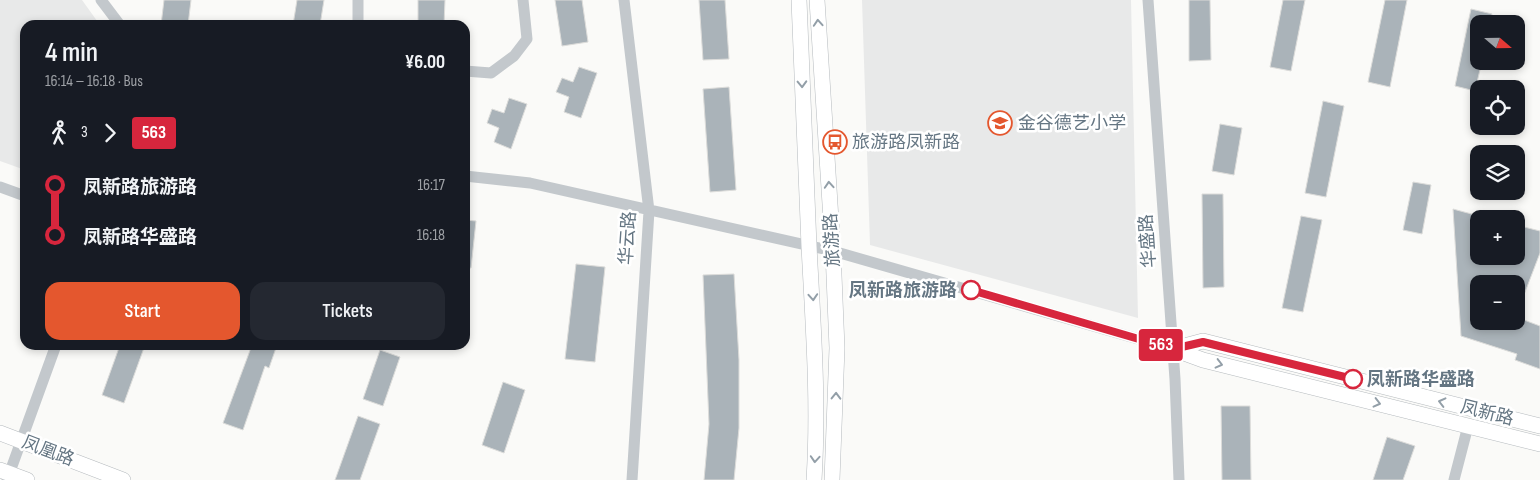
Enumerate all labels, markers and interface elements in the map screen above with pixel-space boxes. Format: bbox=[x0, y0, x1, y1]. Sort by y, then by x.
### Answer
north arrow bbox=[1470, 15, 1525, 70]
map controls bbox=[1470, 15, 1525, 330]
one-way arrow bbox=[813, 19, 824, 27]
text: 4 min bbox=[45, 36, 98, 69]
text: ¥6.00 bbox=[405, 51, 445, 74]
text: 16:14 – 16:18 · Bus bbox=[45, 72, 143, 91]
one-way arrow bbox=[797, 80, 808, 88]
button: locate bbox=[1470, 80, 1525, 135]
school or university icon: 金谷德艺小学 bbox=[987, 110, 1013, 136]
place label: 金谷德艺小学 bbox=[1018, 113, 1126, 134]
icon: walk bbox=[45, 119, 73, 147]
icon: forward bbox=[96, 119, 124, 147]
text: 563 bbox=[142, 122, 166, 143]
text: 3 bbox=[81, 123, 88, 142]
bus stop icon: 旅游路凤新路 bbox=[822, 129, 848, 155]
place label: 旅游路凤新路 bbox=[852, 132, 960, 153]
button: layers bbox=[1470, 145, 1525, 200]
text: 凤新路旅游路 bbox=[83, 176, 197, 199]
text: 16:17 bbox=[417, 176, 445, 195]
one-way arrow bbox=[823, 181, 834, 189]
street label: 华云路 bbox=[616, 210, 640, 266]
button: + bbox=[1470, 210, 1525, 265]
street label: 旅游路 bbox=[820, 212, 844, 268]
street label: 华盛路 bbox=[1136, 213, 1160, 269]
text: 凤新路华盛路 bbox=[83, 226, 197, 249]
text: 16:18 bbox=[417, 226, 445, 245]
button: − bbox=[1470, 275, 1525, 330]
place label: 凤新路旅游路 bbox=[849, 280, 957, 301]
marker: 凤新路旅游路 bbox=[961, 280, 981, 300]
button: Start bbox=[45, 282, 240, 340]
button: Tickets bbox=[250, 282, 445, 340]
one-way arrow bbox=[807, 293, 818, 301]
line badge: 563 bbox=[1132, 329, 1190, 361]
text: 563 bbox=[1149, 334, 1173, 355]
one-way arrow bbox=[1215, 358, 1224, 369]
marker: 凤新路华盛路 bbox=[1343, 369, 1363, 389]
place label: 凤新路华盛路 bbox=[1367, 369, 1475, 390]
one-way arrow bbox=[831, 392, 841, 400]
street label: 凤新路 bbox=[1458, 396, 1516, 430]
one-way arrow bbox=[1438, 397, 1446, 407]
one-way arrow bbox=[1372, 398, 1380, 408]
street label: 凤凰路 bbox=[19, 432, 77, 470]
one-way arrow bbox=[810, 455, 821, 463]

